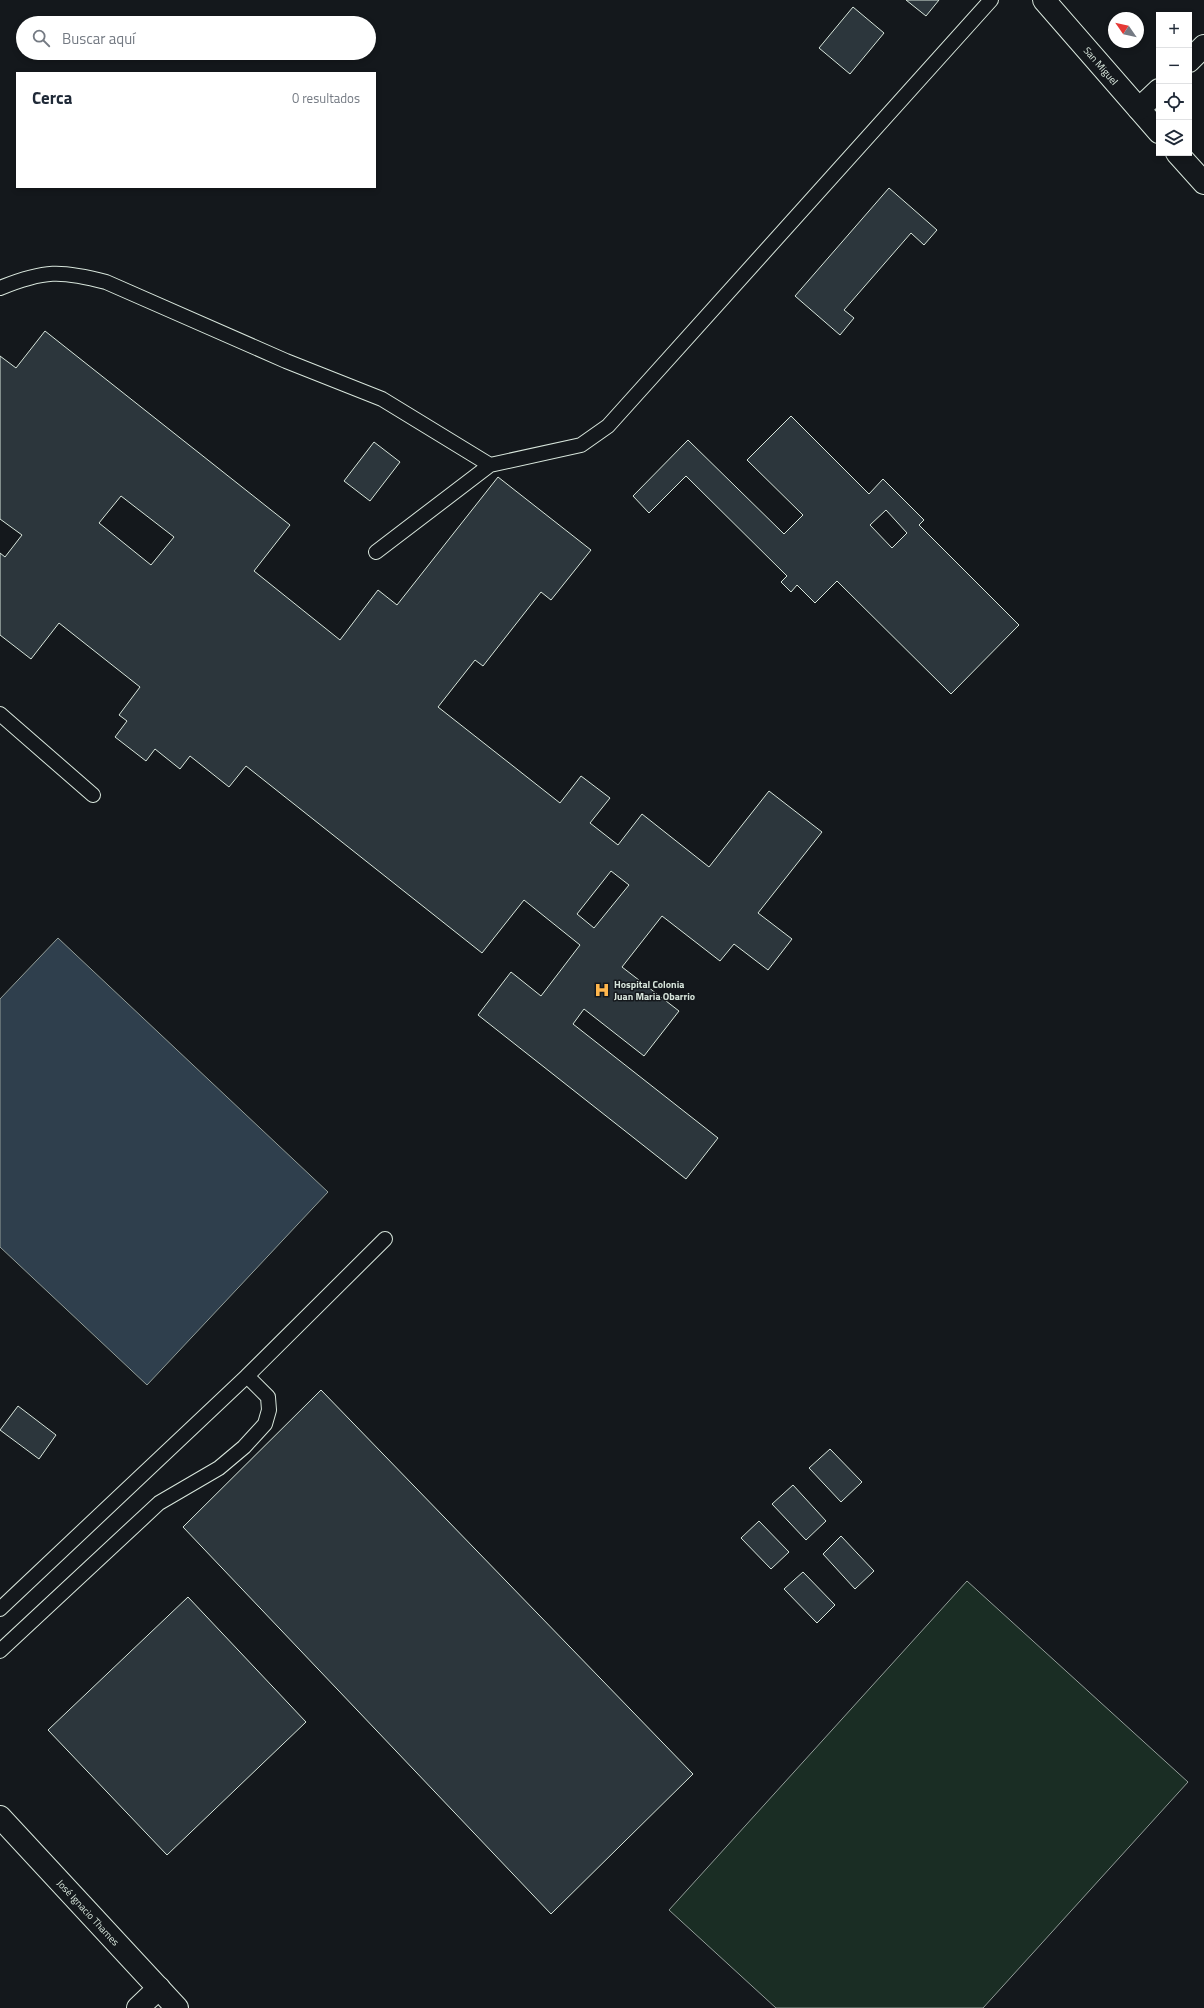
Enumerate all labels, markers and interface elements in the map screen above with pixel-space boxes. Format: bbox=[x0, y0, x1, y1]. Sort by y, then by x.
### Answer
north arrow bbox=[1108, 12, 1144, 48]
map controls bbox=[1156, 12, 1192, 156]
button: + bbox=[1156, 12, 1192, 48]
search box bbox=[16, 16, 376, 60]
icon: search bbox=[30, 27, 52, 49]
text: Buscar aquí bbox=[62, 27, 135, 50]
street label: San Miguel bbox=[1080, 43, 1122, 88]
button: − bbox=[1156, 48, 1192, 84]
button: locate bbox=[1156, 84, 1192, 120]
text: Cerca bbox=[32, 85, 72, 111]
text: 0 resultados bbox=[292, 88, 360, 108]
button: layers bbox=[1156, 120, 1192, 156]
place label: Hospital Colonia Juan Maria Obarrio bbox=[614, 977, 695, 1004]
hospital icon: Hospital Colonia Juan Maria Obarrio bbox=[593, 981, 611, 999]
street label: José Ignacio Thames bbox=[54, 1876, 123, 1949]

